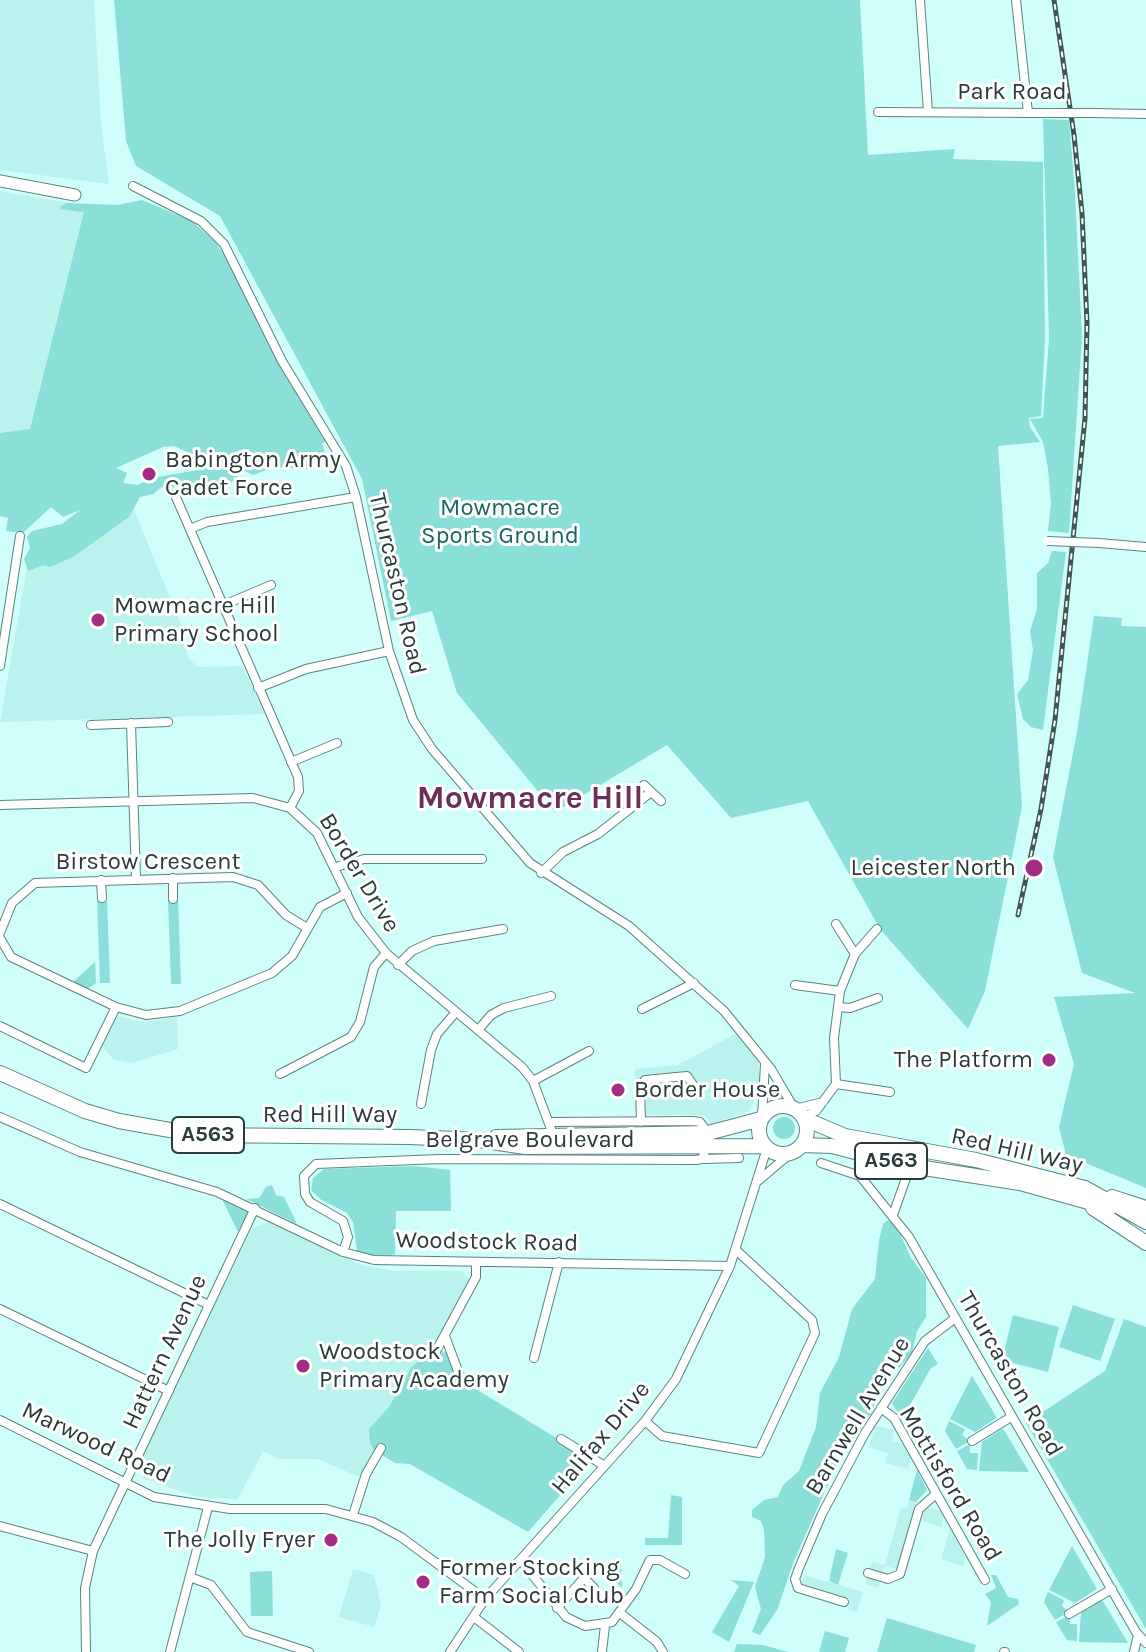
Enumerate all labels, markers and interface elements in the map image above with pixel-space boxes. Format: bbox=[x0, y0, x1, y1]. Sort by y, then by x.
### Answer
street label: Park Road bbox=[957, 78, 1067, 106]
place label: Babington Army Cadet Force bbox=[165, 446, 341, 502]
marker: Babington Army Cadet Force bbox=[140, 465, 158, 483]
street label: Thurcaston Road bbox=[362, 490, 432, 678]
park label: Mowmacre Sports Ground bbox=[421, 494, 579, 550]
place label: Mowmacre Hill Primary School bbox=[114, 592, 279, 648]
marker: Mowmacre Hill Primary School bbox=[89, 611, 107, 629]
district label: Mowmacre Hill bbox=[417, 780, 643, 818]
street label: Border Drive bbox=[312, 808, 406, 938]
street label: Birstow Crescent bbox=[55, 848, 241, 876]
place label: Leicester North bbox=[851, 854, 1016, 882]
marker: Leicester North bbox=[1023, 857, 1045, 879]
place label: The Platform bbox=[894, 1046, 1033, 1074]
marker: The Platform bbox=[1040, 1051, 1058, 1069]
place label: Border House bbox=[634, 1076, 780, 1104]
marker: Border House bbox=[609, 1081, 627, 1099]
street label: Red Hill Way bbox=[263, 1101, 397, 1129]
road number: A563 bbox=[172, 1117, 244, 1153]
street label: Red Hill Way bbox=[948, 1122, 1086, 1180]
street label: Belgrave Boulevard bbox=[425, 1126, 635, 1154]
road number: A563 bbox=[855, 1143, 927, 1179]
street label: Woodstock Road bbox=[395, 1226, 579, 1258]
street label: Hattern Avenue bbox=[117, 1270, 213, 1434]
street label: Thurcaston Road bbox=[951, 1286, 1069, 1462]
street label: Barnwell Avenue bbox=[800, 1332, 916, 1500]
place label: Woodstock Primary Academy bbox=[319, 1338, 509, 1394]
marker: Woodstock Primary Academy bbox=[294, 1357, 312, 1375]
street label: Halifax Drive bbox=[545, 1376, 657, 1500]
street label: Marwood Road bbox=[17, 1396, 175, 1490]
street label: Mottisford Road bbox=[892, 1401, 1008, 1567]
place label: The Jolly Fryer bbox=[164, 1526, 315, 1554]
marker: The Jolly Fryer bbox=[322, 1531, 340, 1549]
place label: Former Stocking Farm Social Club bbox=[439, 1554, 624, 1610]
marker: Former Stocking Farm Social Club bbox=[414, 1573, 432, 1591]

